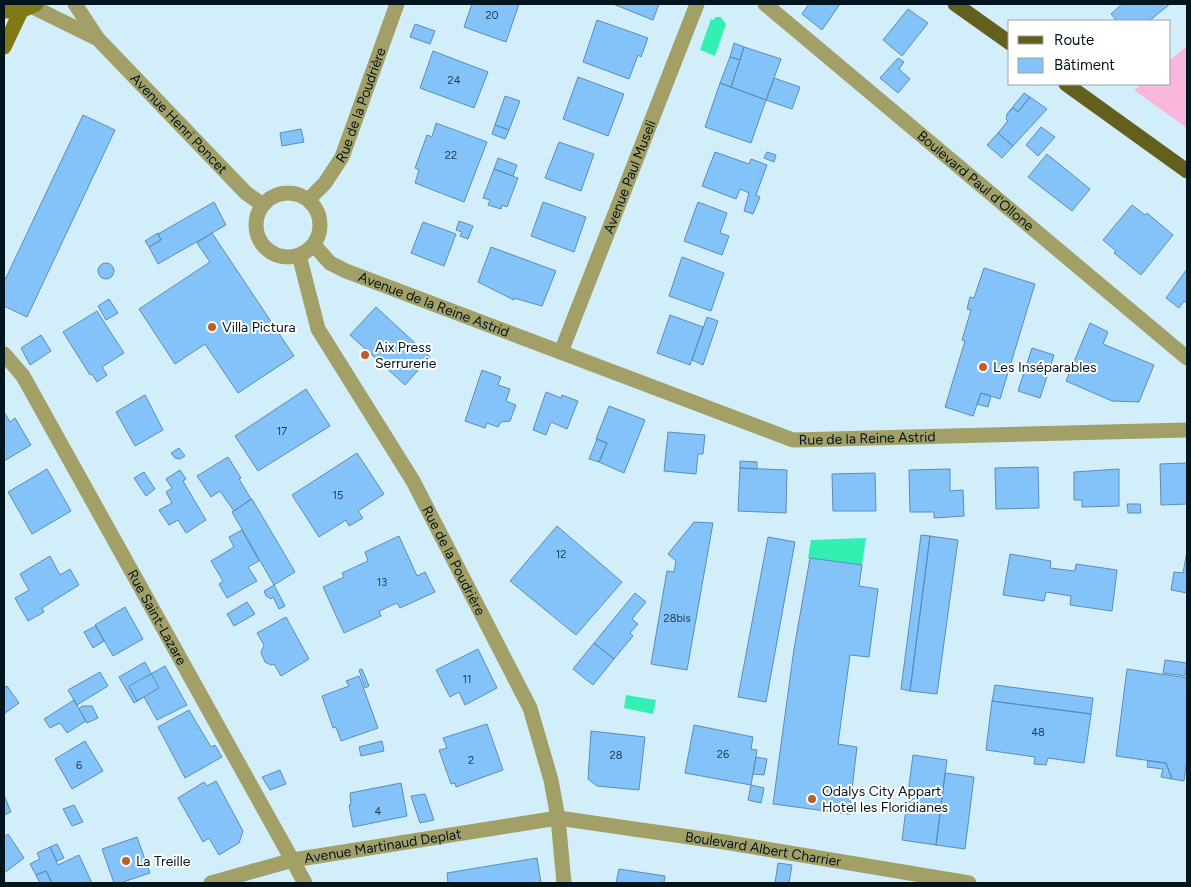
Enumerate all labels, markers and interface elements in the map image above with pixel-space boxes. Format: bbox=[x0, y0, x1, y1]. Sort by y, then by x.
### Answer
house number: 20 bbox=[485, 9, 499, 22]
legend bbox=[1008, 20, 1171, 85]
text: Route bbox=[1054, 31, 1094, 49]
street label: Rue de la Poudrière bbox=[332, 45, 389, 166]
text: Bâtiment bbox=[1054, 56, 1115, 74]
street label: Avenue Henri Poncet bbox=[127, 70, 231, 177]
house number: 24 bbox=[448, 74, 461, 87]
street label: Avenue Paul Museli bbox=[600, 118, 659, 236]
street label: Boulevard Paul d'Ollone bbox=[914, 127, 1038, 235]
house number: 22 bbox=[445, 149, 457, 162]
street label: Avenue de la Reine Astrid bbox=[356, 268, 512, 341]
place label: Villa Pictura bbox=[222, 319, 296, 336]
marker: Villa Pictura bbox=[206, 321, 218, 333]
place label: Aix Press Serrurerie bbox=[375, 339, 437, 372]
marker: Aix Press Serrurerie bbox=[359, 349, 371, 361]
place label: Les Inséparables bbox=[993, 359, 1096, 376]
marker: Les Inséparables bbox=[977, 361, 989, 373]
house number: 17 bbox=[277, 425, 287, 438]
street label: Rue de la Reine Astrid bbox=[798, 428, 936, 448]
house number: 15 bbox=[333, 489, 343, 502]
street label: Rue de la Poudrière bbox=[419, 503, 489, 618]
house number: 12 bbox=[556, 548, 566, 561]
street label: Rue Saint-Lazare bbox=[124, 566, 191, 668]
house number: 13 bbox=[377, 576, 387, 589]
house number: 28bis bbox=[663, 612, 691, 625]
house number: 11 bbox=[462, 673, 472, 686]
house number: 48 bbox=[1031, 726, 1045, 739]
house number: 26 bbox=[717, 748, 729, 761]
house number: 28 bbox=[610, 749, 623, 762]
house number: 2 bbox=[468, 754, 474, 767]
house number: 6 bbox=[76, 759, 82, 772]
place label: Odalys City Appart Hotel les Floridianes bbox=[822, 783, 948, 816]
marker: Odalys City Appart Hotel les Floridianes bbox=[806, 793, 818, 805]
house number: 4 bbox=[375, 805, 382, 818]
street label: Avenue Martinaud Deplat bbox=[303, 825, 462, 867]
street label: Boulevard Albert Charrier bbox=[684, 828, 843, 870]
place label: La Treille bbox=[136, 853, 191, 870]
marker: La Treille bbox=[120, 855, 132, 867]

